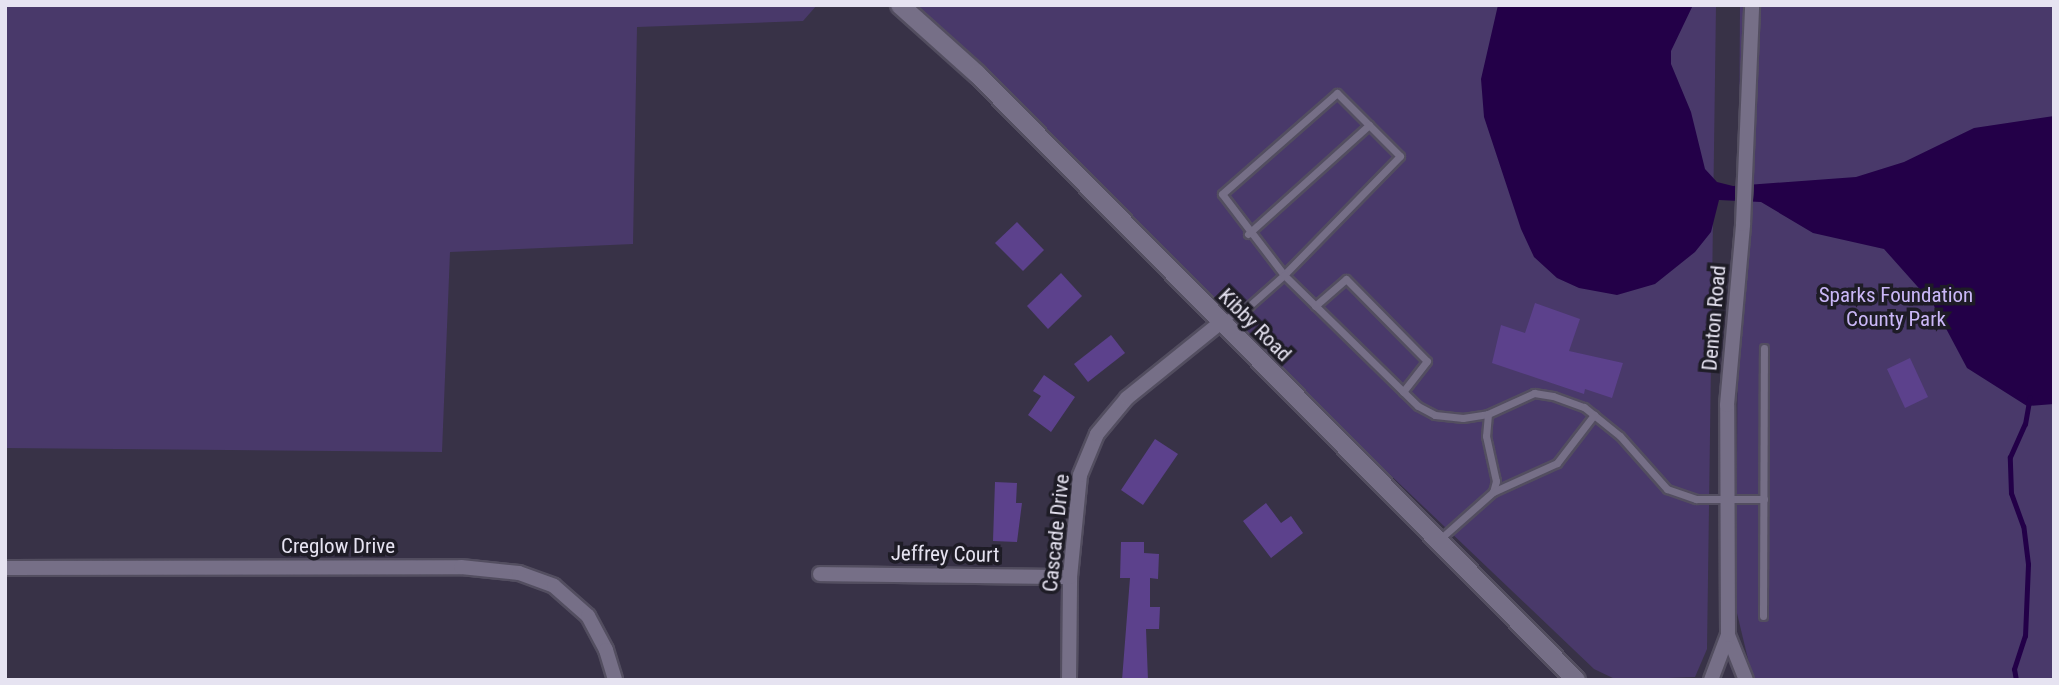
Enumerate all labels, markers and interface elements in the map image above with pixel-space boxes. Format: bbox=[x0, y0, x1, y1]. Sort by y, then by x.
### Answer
street label: Denton Road bbox=[1697, 264, 1731, 372]
park label: Sparks Foundation County Park bbox=[1819, 282, 1973, 332]
street label: Kibby Road bbox=[1213, 283, 1297, 367]
street label: Cascade Drive bbox=[1037, 473, 1075, 593]
street label: Creglow Drive bbox=[281, 533, 395, 559]
street label: Jeffrey Court bbox=[891, 540, 999, 568]

